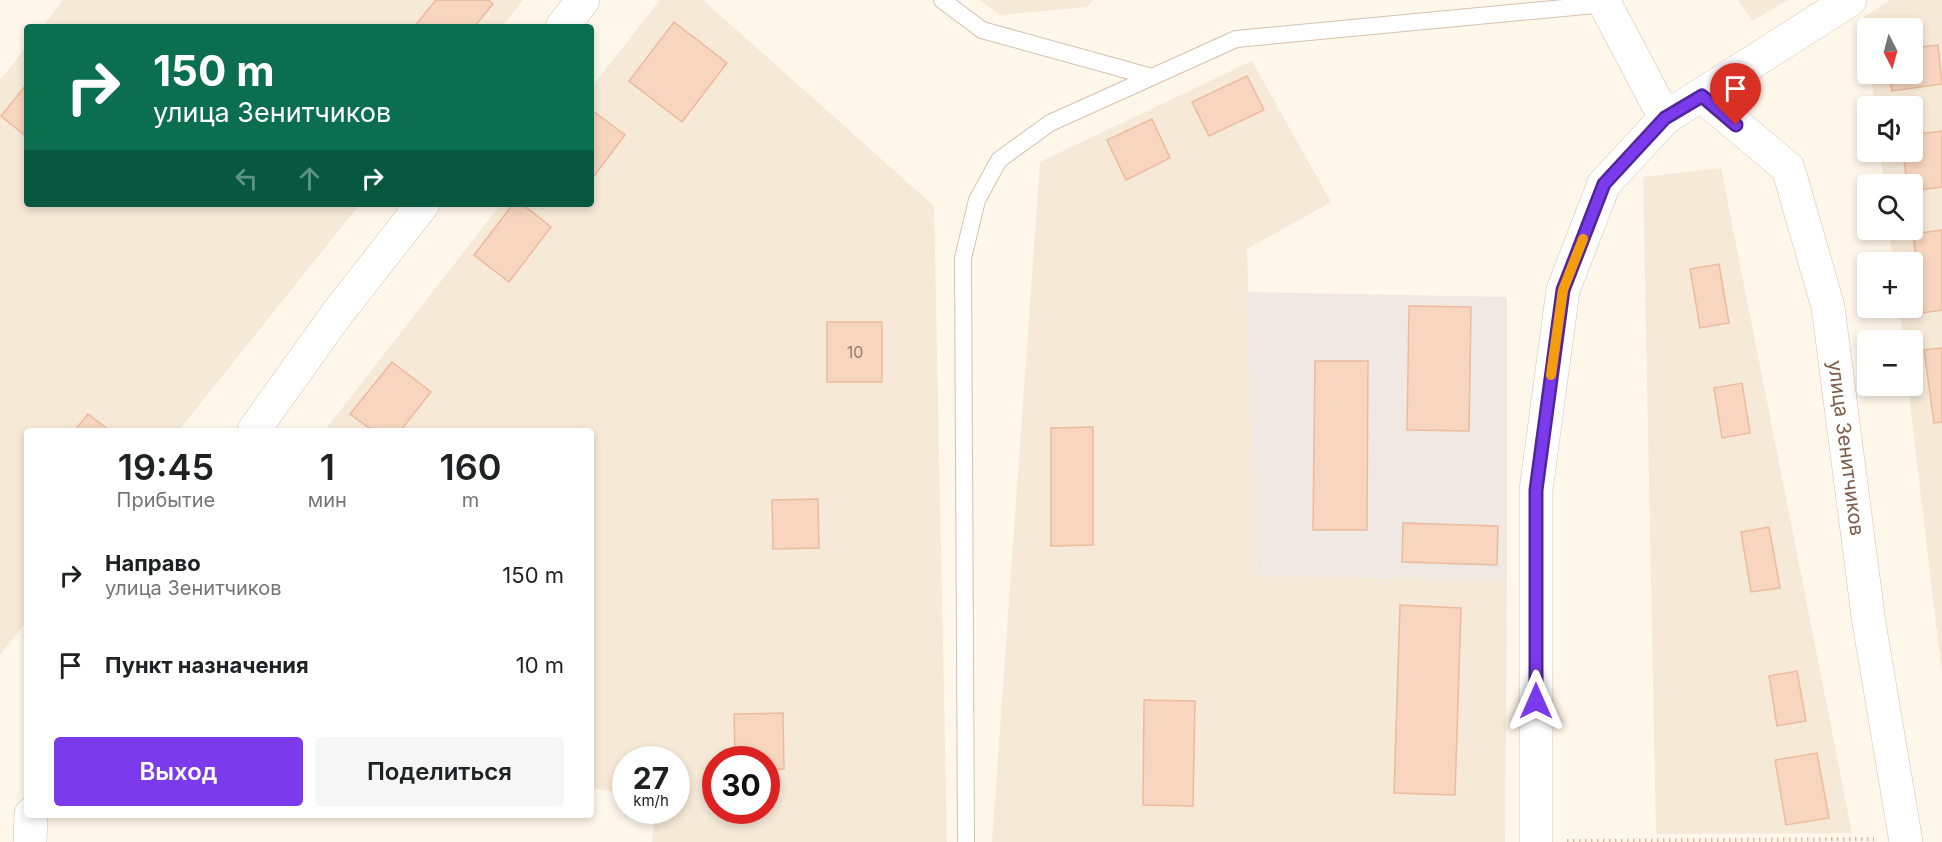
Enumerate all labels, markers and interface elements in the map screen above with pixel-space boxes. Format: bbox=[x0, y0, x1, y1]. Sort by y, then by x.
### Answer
north arrow bbox=[1857, 18, 1923, 84]
map controls bbox=[1857, 18, 1923, 396]
text: 150 m bbox=[153, 45, 275, 96]
icon: right bbox=[54, 48, 132, 126]
pin bbox=[1710, 63, 1761, 125]
icon: arrive bbox=[1719, 72, 1752, 105]
text: улица Зенитчиков bbox=[153, 96, 391, 129]
button: sound bbox=[1857, 96, 1923, 162]
icon: left bbox=[230, 162, 263, 195]
icon: ahead bbox=[293, 162, 326, 195]
icon: right bbox=[356, 162, 389, 195]
button: search bbox=[1857, 174, 1923, 240]
button: + bbox=[1857, 252, 1923, 318]
button: − bbox=[1857, 330, 1923, 396]
house number: 10 bbox=[847, 342, 863, 362]
street label: улица Зенитчиков bbox=[1823, 359, 1870, 537]
text: 19:45 bbox=[118, 445, 214, 489]
text: 1 bbox=[320, 445, 335, 489]
text: 160 bbox=[439, 445, 501, 489]
text: Прибытие bbox=[117, 488, 215, 512]
text: мин bbox=[308, 488, 347, 512]
text: m bbox=[462, 488, 479, 512]
text: Направо bbox=[105, 550, 201, 576]
icon: right bbox=[54, 559, 87, 592]
text: 150 m bbox=[502, 562, 564, 588]
text: улица Зенитчиков bbox=[105, 576, 282, 600]
icon: arrive bbox=[54, 649, 87, 682]
text: Пункт назначения bbox=[105, 652, 309, 678]
text: 10 m bbox=[516, 652, 564, 678]
position arrow bbox=[1504, 669, 1568, 733]
button: Выход bbox=[54, 737, 303, 806]
button: Поделиться bbox=[315, 737, 564, 806]
speed limit sign: 30 bbox=[702, 746, 780, 824]
text: 27 bbox=[633, 760, 669, 796]
text: km/h bbox=[633, 791, 669, 810]

